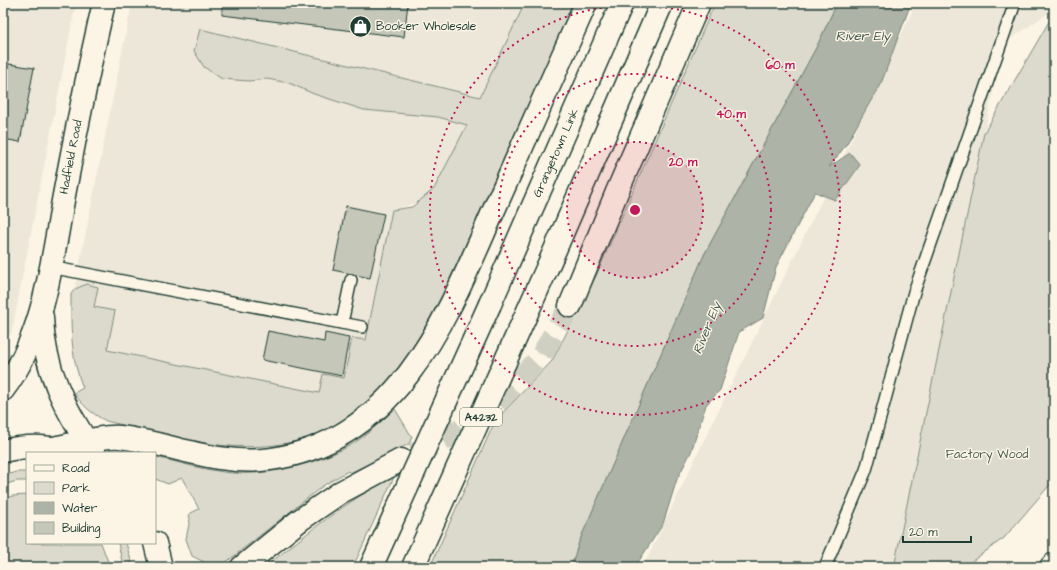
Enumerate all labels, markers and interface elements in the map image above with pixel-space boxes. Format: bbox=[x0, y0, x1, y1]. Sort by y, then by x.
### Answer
shop icon: Booker Wholesale bbox=[347, 13, 373, 39]
place label: Booker Wholesale bbox=[376, 18, 477, 35]
water label: River Ely bbox=[836, 27, 892, 46]
text: 60 m bbox=[765, 57, 795, 74]
street label: Grangetown Link bbox=[529, 105, 584, 200]
text: 40 m bbox=[716, 106, 747, 123]
street label: Hadfield Road bbox=[55, 118, 87, 196]
text: 20 m bbox=[668, 154, 698, 171]
centre of rings bbox=[628, 203, 642, 217]
water label: River Ely bbox=[688, 298, 727, 357]
road number: A4232 bbox=[460, 408, 502, 426]
park label: Factory Wood bbox=[946, 446, 1028, 464]
legend bbox=[26, 452, 156, 544]
text: Road bbox=[62, 460, 90, 477]
text: Park bbox=[62, 480, 90, 497]
text: Water bbox=[62, 500, 98, 517]
scale bar bbox=[903, 518, 971, 544]
text: Building bbox=[62, 520, 100, 538]
text: 20 m bbox=[909, 524, 938, 541]

